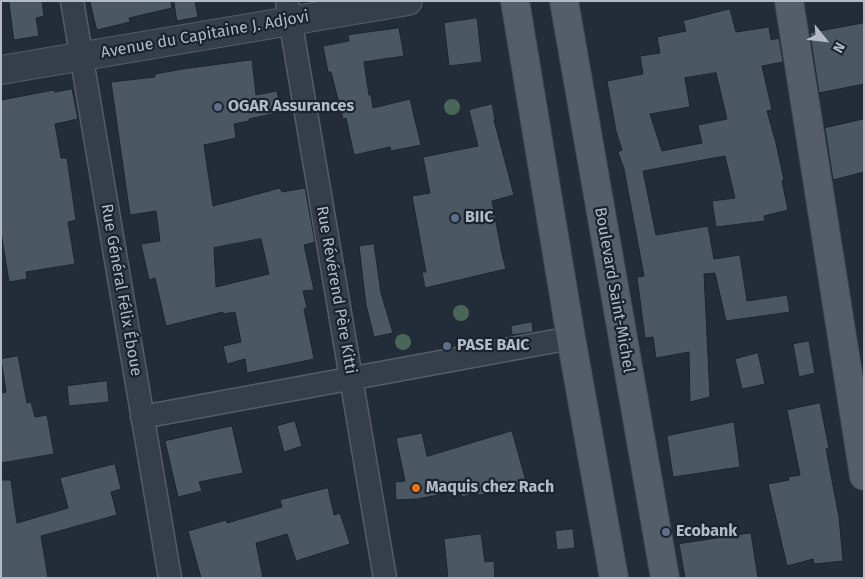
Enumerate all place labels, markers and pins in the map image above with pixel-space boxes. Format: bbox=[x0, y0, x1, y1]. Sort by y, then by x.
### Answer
place label: OGAR Assurances bbox=[228, 97, 354, 117]
marker: OGAR Assurances bbox=[212, 101, 224, 113]
place label: BIIC bbox=[465, 208, 493, 228]
marker: BIIC bbox=[449, 212, 461, 224]
place label: PASE BAIC bbox=[457, 336, 530, 356]
marker: PASE BAIC bbox=[441, 340, 453, 352]
place label: Maquis chez Rach bbox=[426, 478, 554, 498]
marker: Maquis chez Rach bbox=[410, 482, 422, 494]
place label: Ecobank bbox=[676, 522, 737, 542]
marker: Ecobank bbox=[660, 526, 672, 538]

